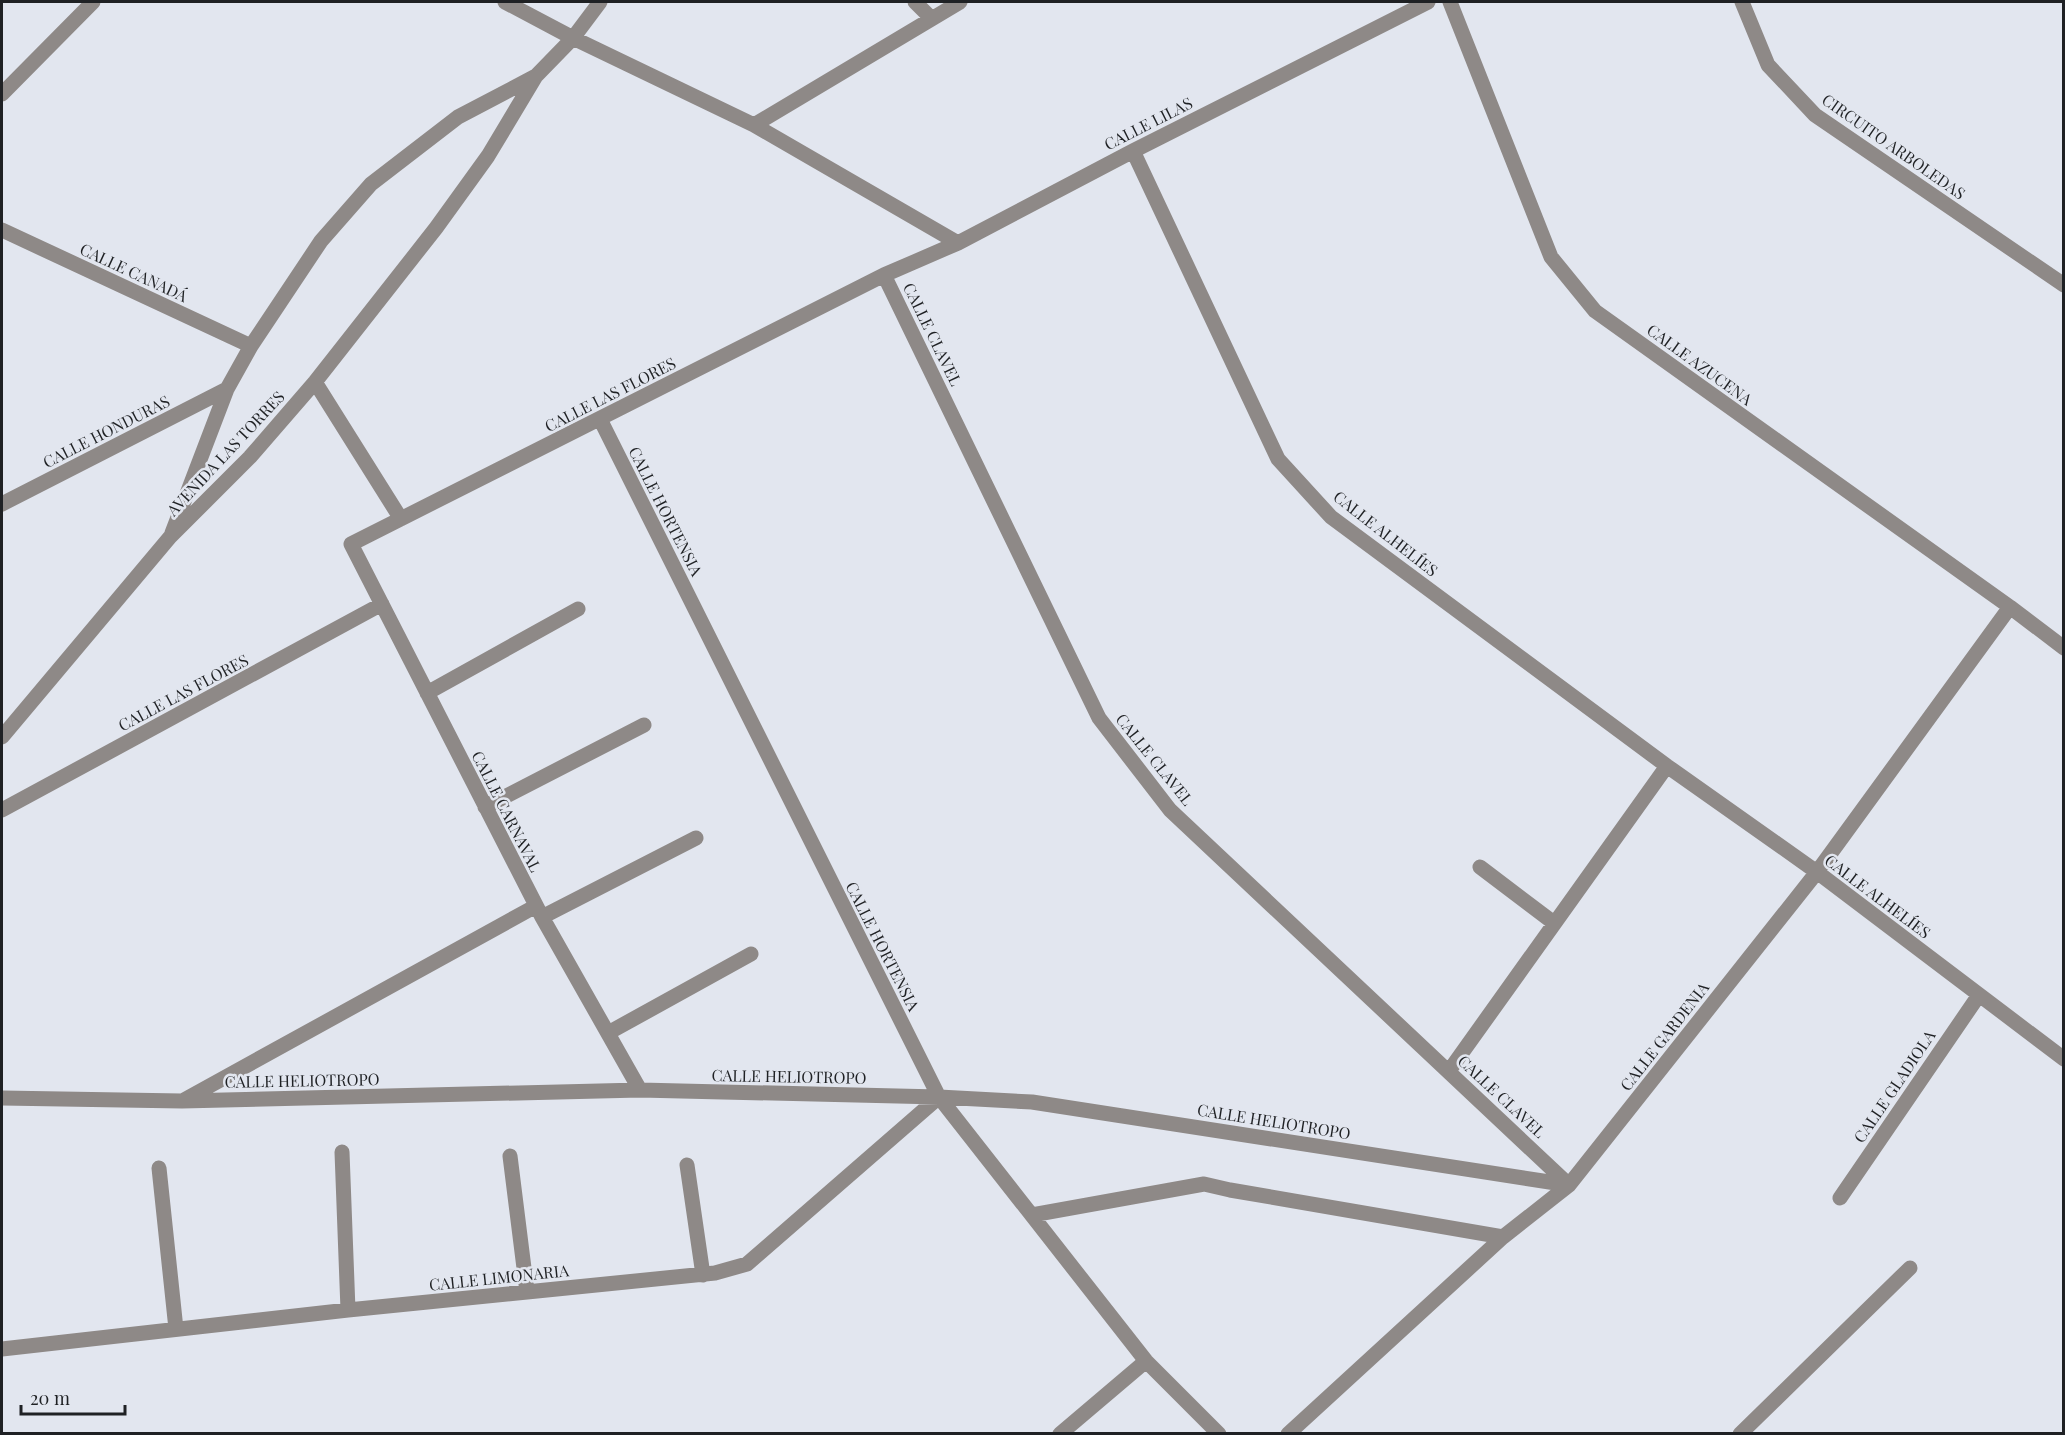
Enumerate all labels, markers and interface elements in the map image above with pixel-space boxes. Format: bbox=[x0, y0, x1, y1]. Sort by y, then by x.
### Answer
street label: CIRCUITO ARBOLEDAS bbox=[1818, 89, 1970, 203]
street label: CALLE LILAS bbox=[1100, 92, 1196, 154]
street label: CALLE CANADÁ bbox=[77, 238, 192, 306]
street label: CALLE CLAVEL bbox=[899, 279, 967, 389]
street label: CALLE AZUCENA bbox=[1643, 319, 1758, 410]
street label: CALLE LAS FLORES bbox=[541, 352, 679, 436]
street label: AVENIDA LAS TORRES bbox=[161, 386, 288, 521]
street label: CALLE HONDURAS bbox=[39, 390, 173, 472]
street label: CALLE HORTENSIA bbox=[624, 443, 708, 580]
street label: CALLE ALHELÍES bbox=[1329, 486, 1443, 580]
street label: CALLE LAS FLORES bbox=[114, 649, 252, 735]
street label: CALLE CLAVEL bbox=[1112, 709, 1198, 809]
street label: CALLE CARNAVAL bbox=[467, 747, 547, 875]
street label: CALLE ALHELÍES bbox=[1821, 849, 1935, 943]
street label: CALLE HORTENSIA bbox=[841, 878, 925, 1015]
street label: CALLE GARDENIA bbox=[1615, 977, 1714, 1095]
street label: CALLE GLADIOLA bbox=[1848, 1025, 1940, 1146]
street label: CALLE CLAVEL bbox=[1454, 1050, 1550, 1142]
street label: CALLE HELIOTROPO bbox=[711, 1064, 867, 1088]
street label: CALLE HELIOTROPO bbox=[224, 1068, 380, 1092]
street label: CALLE HELIOTROPO bbox=[1196, 1099, 1352, 1144]
street label: CALLE LIMONARIA bbox=[428, 1259, 571, 1295]
scale bar bbox=[21, 1378, 124, 1416]
text: 20 m bbox=[30, 1386, 70, 1410]

